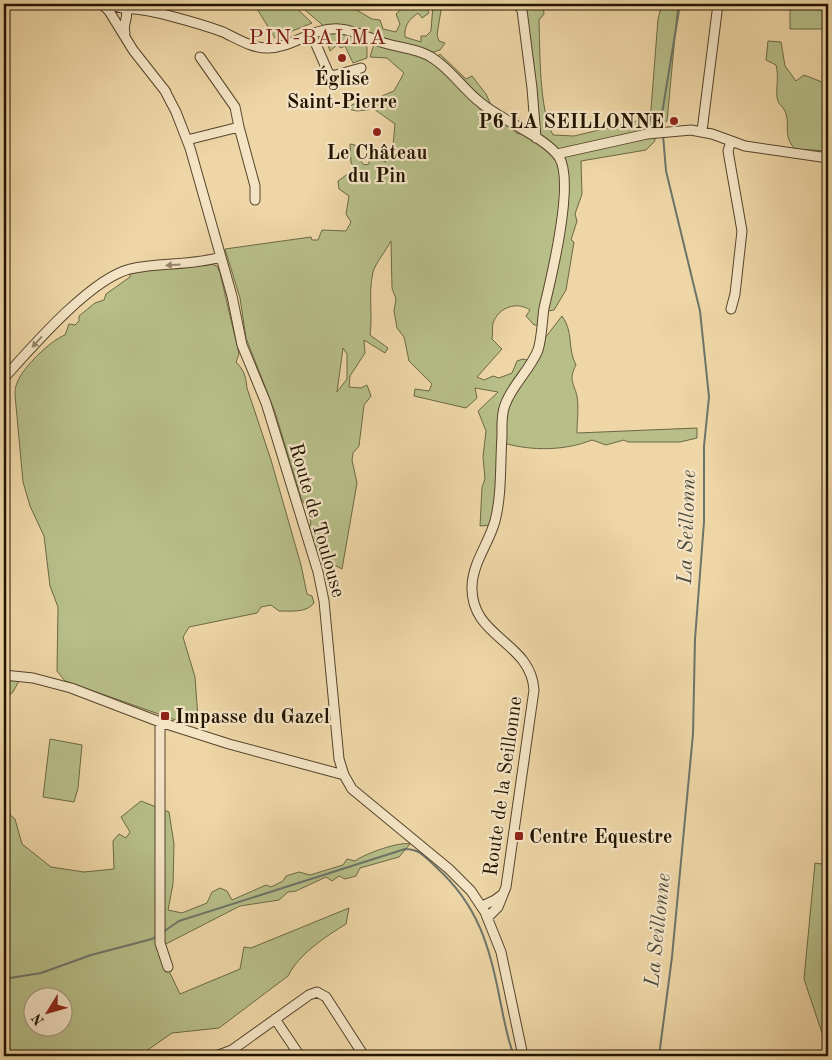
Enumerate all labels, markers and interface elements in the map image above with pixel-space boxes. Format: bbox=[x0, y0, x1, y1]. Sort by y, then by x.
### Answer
district label: PIN-BALMA bbox=[249, 27, 387, 49]
marker: Église Saint-Pierre bbox=[336, 52, 348, 64]
place label: Église Saint-Pierre bbox=[287, 65, 397, 113]
place label: P6 LA SEILLONNE bbox=[478, 113, 664, 133]
marker: P6 LA SEILLONNE bbox=[668, 115, 680, 127]
marker: Le Château du Pin bbox=[371, 126, 383, 138]
place label: Le Château du Pin bbox=[327, 144, 427, 187]
one-way arrow bbox=[165, 261, 181, 269]
one-way arrow bbox=[31, 335, 43, 347]
street label: Route de Toulouse bbox=[285, 441, 348, 600]
water label: La Seillonne bbox=[675, 469, 700, 586]
street label: Route de la Seillonne bbox=[481, 695, 527, 877]
place label: Impasse du Gazel bbox=[175, 708, 330, 728]
marker: Impasse du Gazel bbox=[159, 710, 171, 722]
place label: Centre Equestre bbox=[529, 828, 672, 848]
marker: Centre Equestre bbox=[513, 830, 525, 842]
water label: La Seillonne bbox=[642, 872, 675, 989]
north arrow bbox=[22, 988, 72, 1038]
text: N bbox=[29, 1010, 47, 1028]

